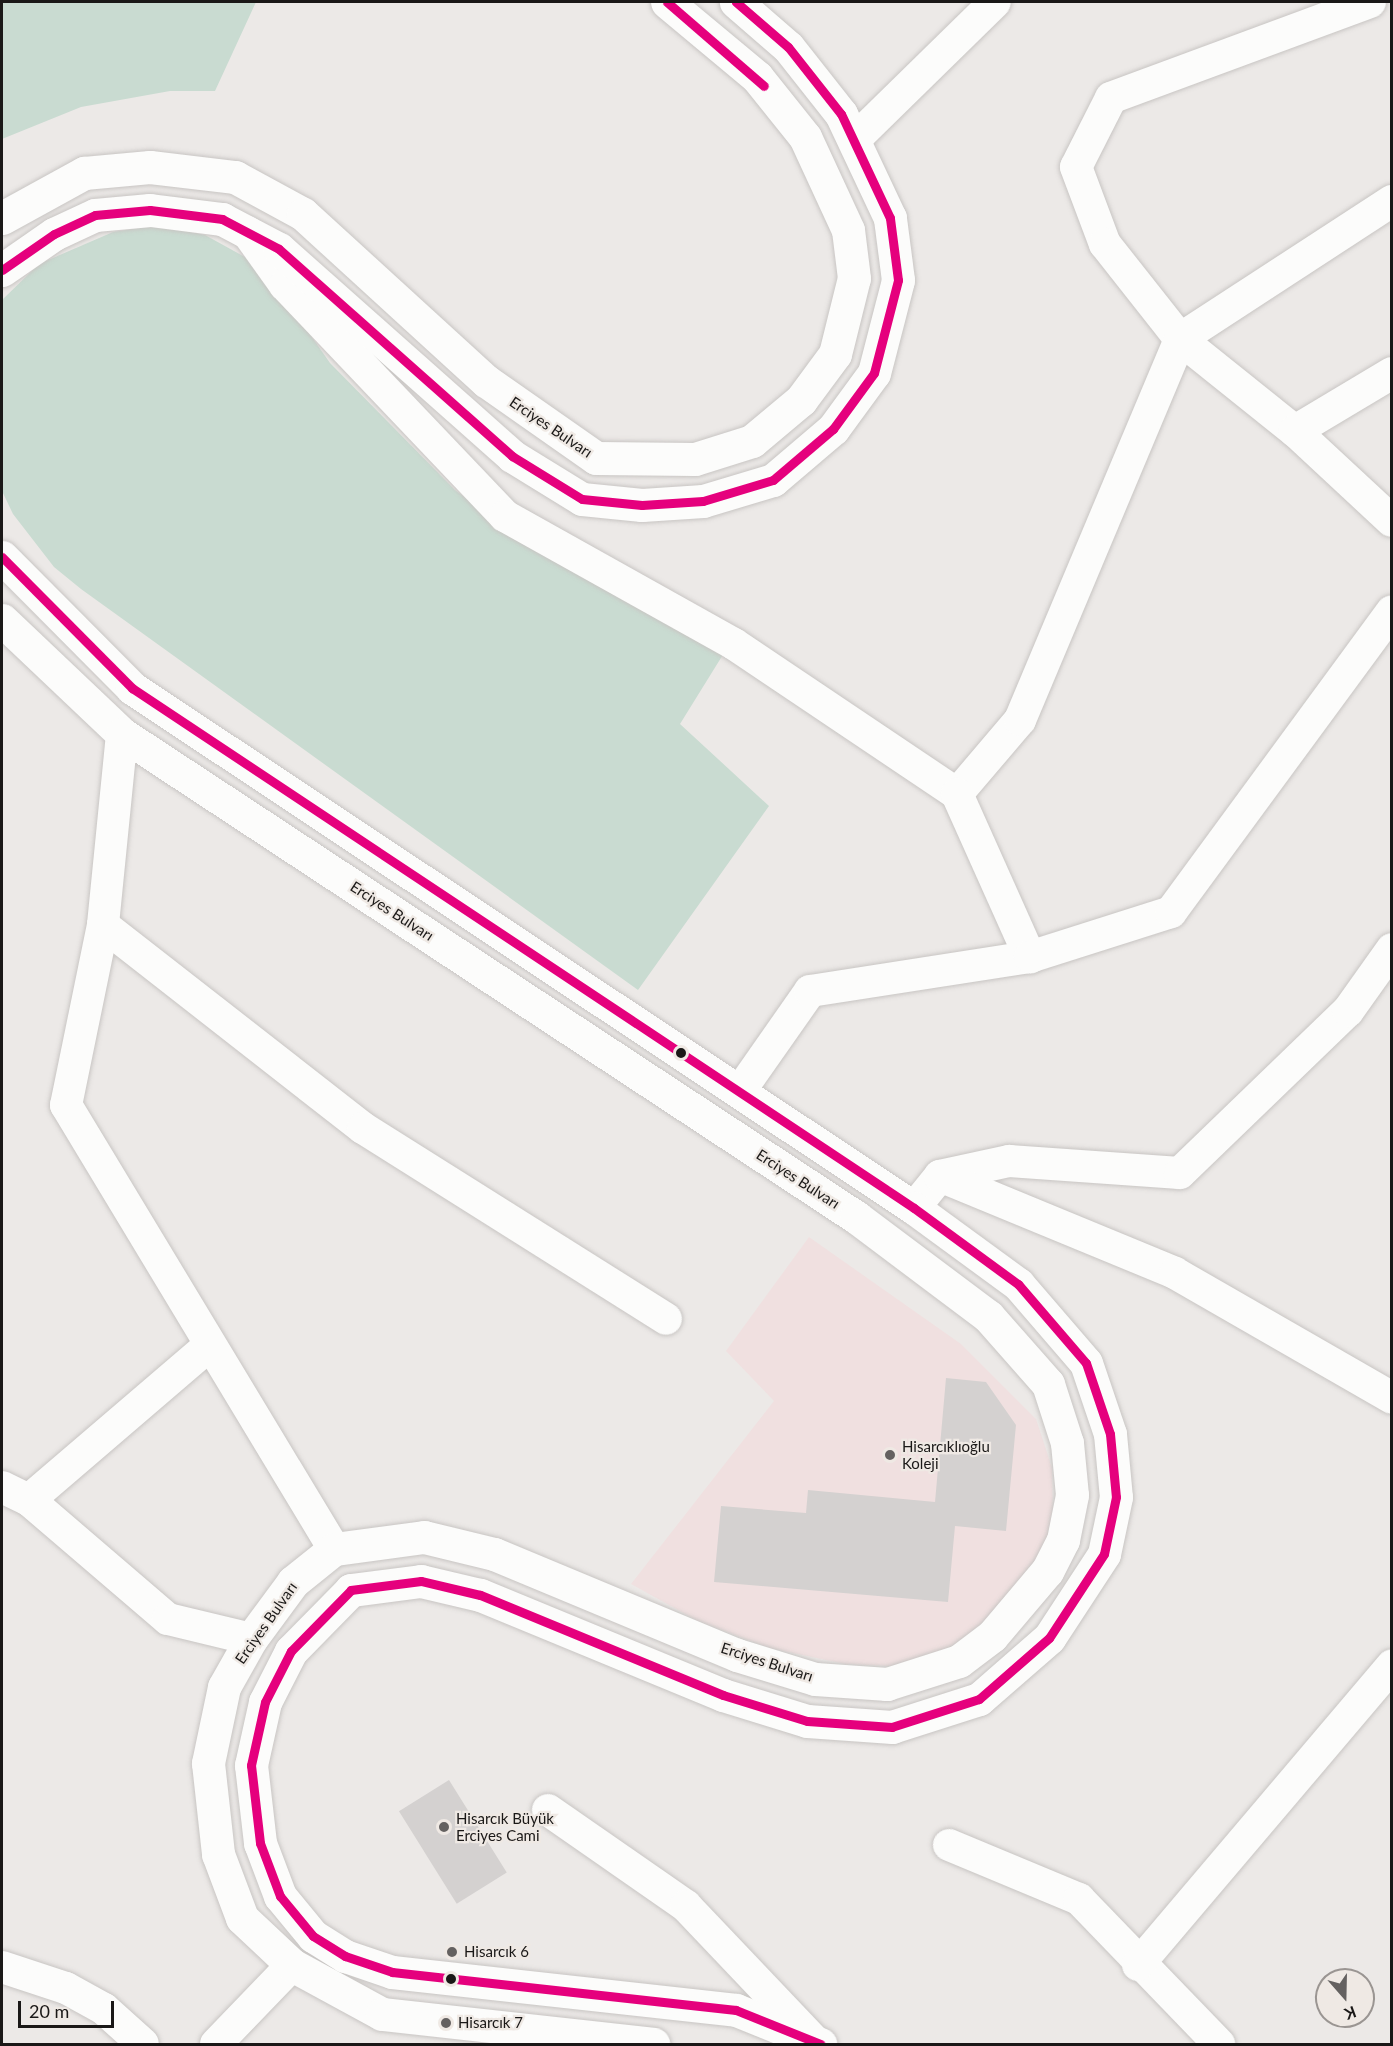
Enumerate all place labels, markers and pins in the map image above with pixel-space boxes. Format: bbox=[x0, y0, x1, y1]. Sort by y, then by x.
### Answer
unlabelled marker bbox=[675, 1047, 687, 1059]
place label: Hisarcıklıoğlu Koleji bbox=[902, 1437, 990, 1472]
marker: Hisarcıklıoğlu Koleji bbox=[883, 1448, 897, 1462]
place label: Hisarcık Büyük Erciyes Cami bbox=[456, 1809, 554, 1844]
marker: Hisarcık Büyük Erciyes Cami bbox=[437, 1820, 451, 1834]
place label: Hisarcık 6 bbox=[464, 1943, 529, 1961]
marker: Hisarcık 6 bbox=[445, 1945, 459, 1959]
unlabelled marker bbox=[445, 1973, 457, 1985]
place label: Hisarcık 7 bbox=[458, 2014, 523, 2032]
marker: Hisarcık 7 bbox=[439, 2016, 453, 2030]

